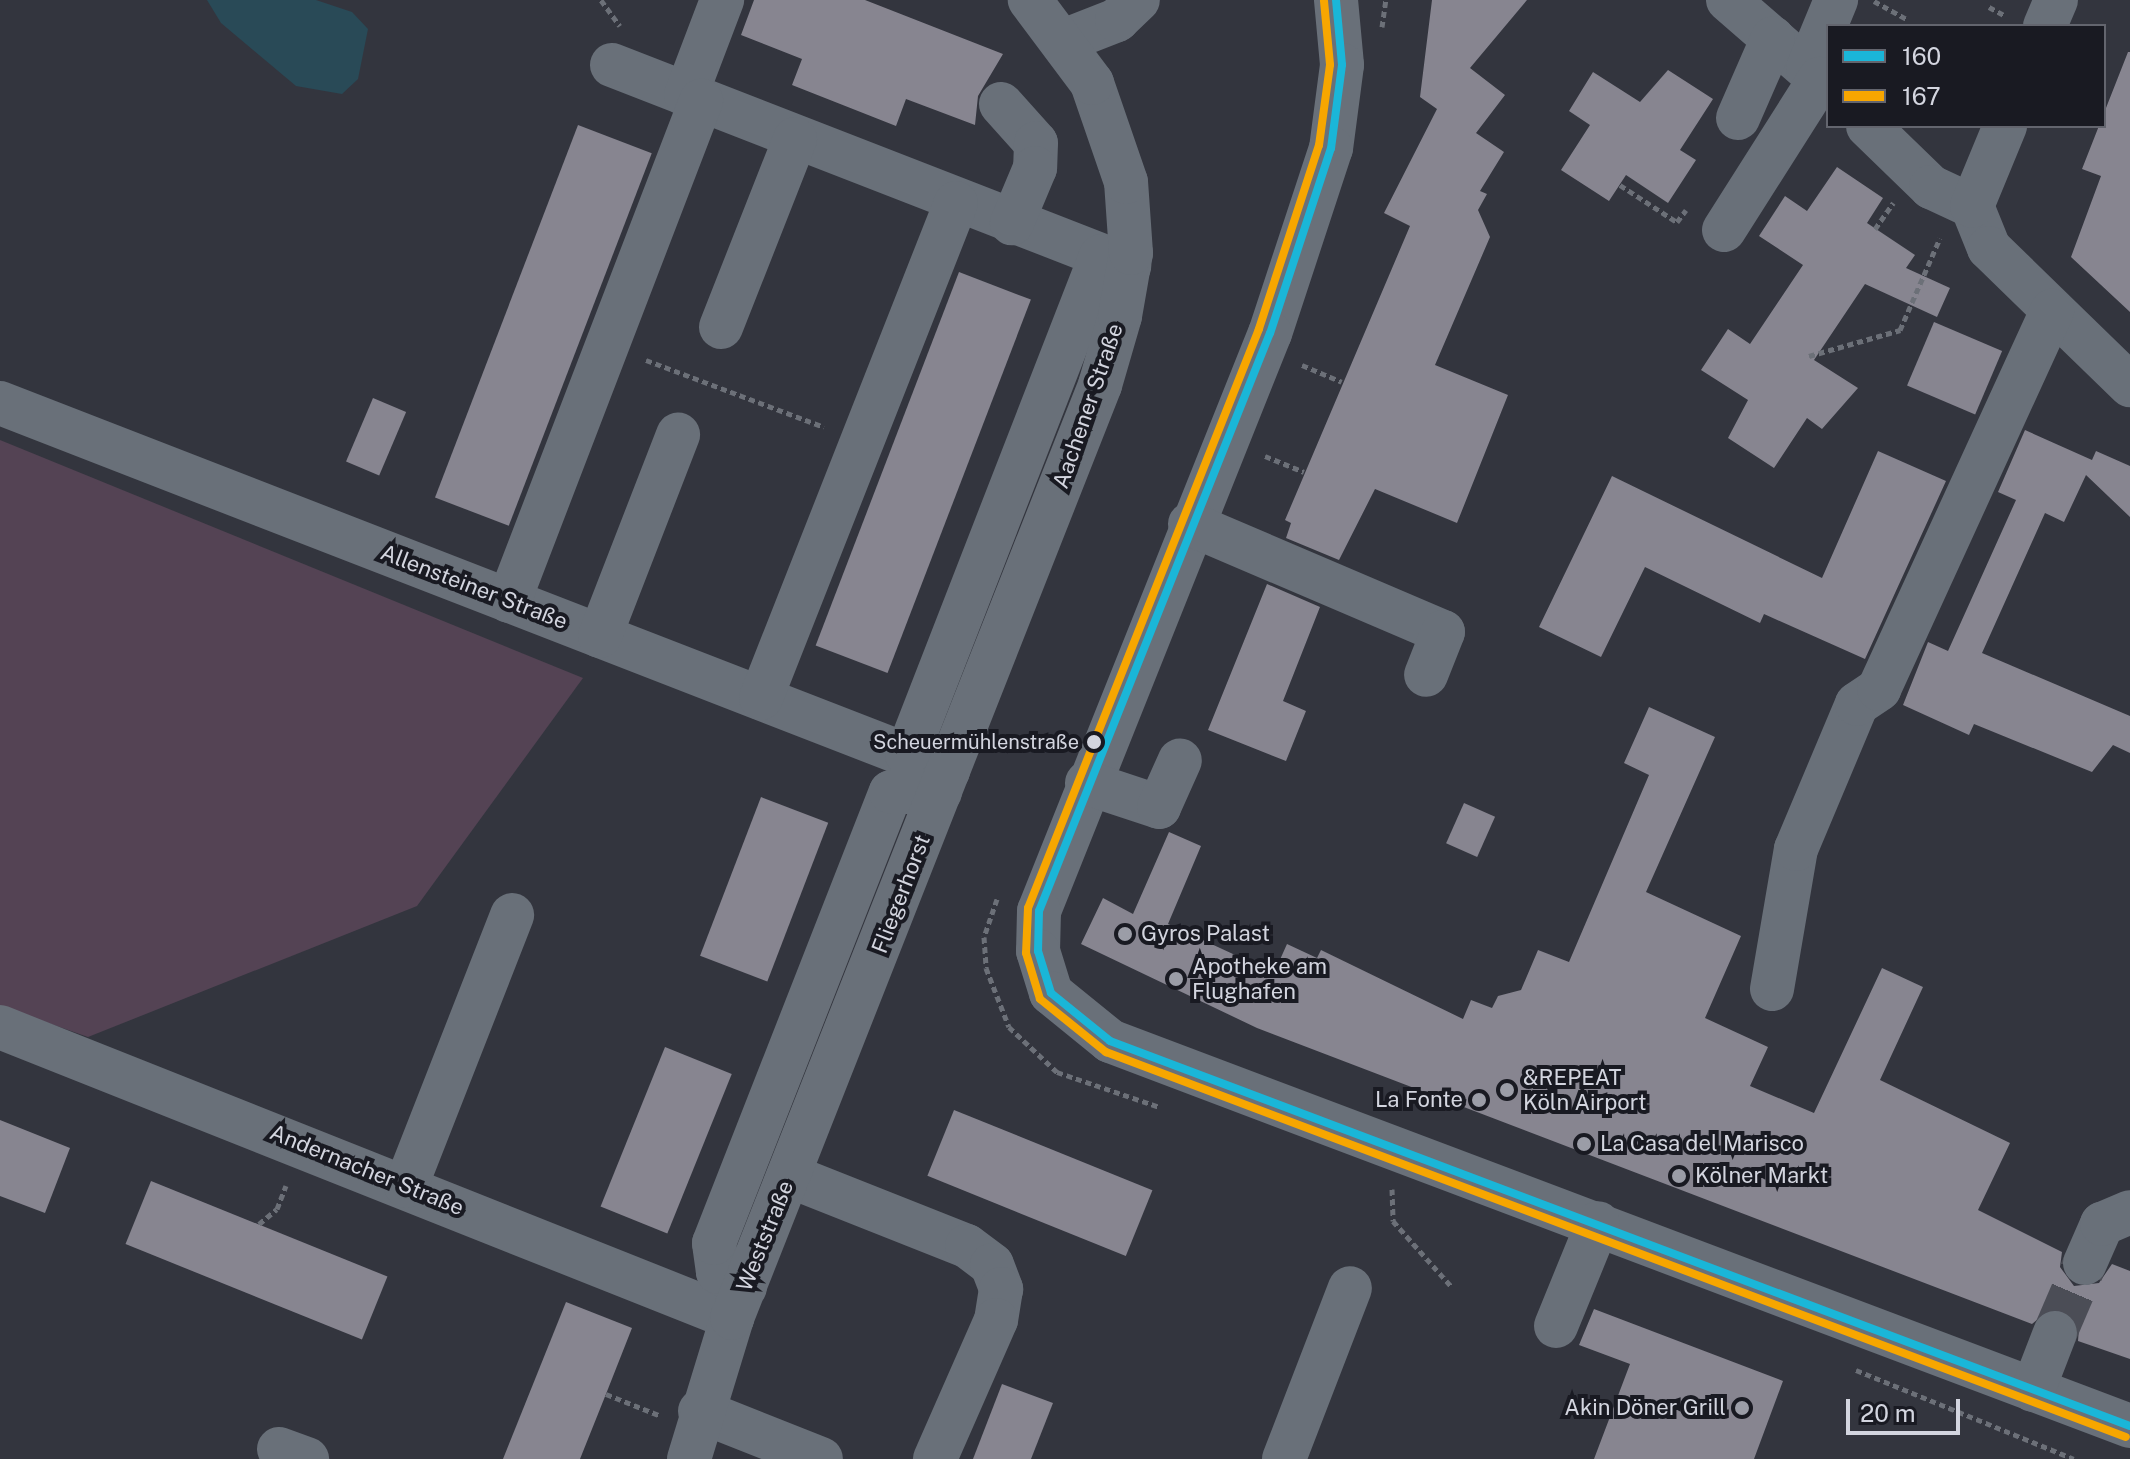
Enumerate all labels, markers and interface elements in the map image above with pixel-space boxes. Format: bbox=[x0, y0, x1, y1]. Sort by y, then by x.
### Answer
legend bbox=[1826, 24, 2106, 128]
text: 160 bbox=[1902, 42, 1941, 70]
text: 167 bbox=[1902, 82, 1941, 110]
street label: Aachener Straße bbox=[1047, 320, 1129, 492]
street label: Allensteiner Straße bbox=[377, 539, 571, 635]
place label: Scheuermühlenstraße bbox=[873, 730, 1079, 754]
marker: Scheuermühlenstraße bbox=[1086, 734, 1102, 750]
street label: Fliegerhorst bbox=[866, 831, 936, 957]
place label: Gyros Palast bbox=[1141, 921, 1270, 947]
marker: Gyros Palast bbox=[1116, 925, 1134, 943]
place label: Apotheke am Flughafen bbox=[1192, 953, 1327, 1004]
marker: Apotheke am Flughafen bbox=[1167, 970, 1185, 988]
place label: &REPEAT Köln Airport bbox=[1523, 1064, 1647, 1116]
marker: &REPEAT Köln Airport bbox=[1498, 1081, 1516, 1099]
place label: La Fonte bbox=[1375, 1087, 1463, 1113]
marker: La Fonte bbox=[1470, 1091, 1488, 1109]
street label: Andernacher Straße bbox=[266, 1119, 468, 1221]
place label: La Casa del Marisco bbox=[1600, 1131, 1804, 1157]
marker: La Casa del Marisco bbox=[1575, 1135, 1593, 1153]
place label: Kölner Markt bbox=[1695, 1163, 1828, 1189]
marker: Kölner Markt bbox=[1670, 1167, 1688, 1185]
street label: Weststraße bbox=[731, 1177, 799, 1295]
scale bar bbox=[1850, 1383, 1964, 1433]
place label: Akin Döner Grill bbox=[1564, 1395, 1726, 1421]
marker: Akin Döner Grill bbox=[1733, 1399, 1751, 1417]
text: 20 m bbox=[1860, 1399, 1916, 1427]

